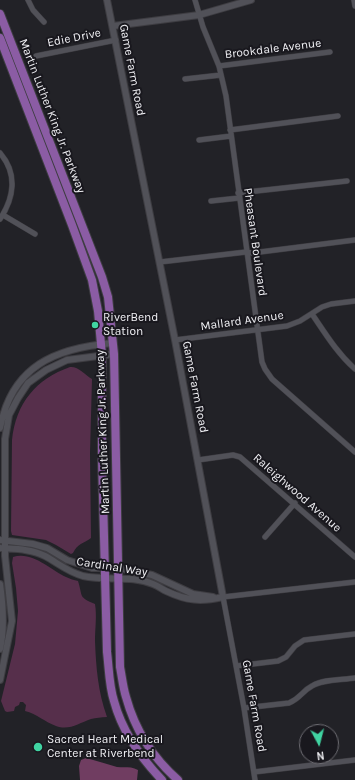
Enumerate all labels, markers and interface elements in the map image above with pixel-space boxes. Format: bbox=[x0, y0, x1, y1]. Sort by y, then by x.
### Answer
street label: Game Farm Road bbox=[116, 23, 148, 117]
street label: Edie Drive bbox=[46, 26, 102, 50]
street label: Brookdale Avenue bbox=[224, 36, 322, 62]
street label: Martin Luther King Jr. Parkway bbox=[16, 37, 88, 195]
street label: Pheasant Boulevard bbox=[240, 187, 270, 297]
street label: Mallard Avenue bbox=[199, 308, 285, 334]
place label: RiverBend Station bbox=[103, 311, 158, 339]
marker: RiverBend Station bbox=[90, 320, 100, 330]
street label: Game Farm Road bbox=[179, 340, 211, 434]
street label: Martin Luther King Jr. Parkway bbox=[93, 350, 113, 514]
street label: Raleighwood Avenue bbox=[250, 451, 344, 535]
street label: Cardinal Way bbox=[76, 554, 148, 580]
street label: Game Farm Road bbox=[239, 659, 269, 753]
north arrow bbox=[299, 724, 339, 764]
place label: Sacred Heart Medical Center at Riverbend bbox=[47, 733, 163, 761]
marker: Sacred Heart Medical Center at Riverbend bbox=[32, 741, 44, 753]
text: N bbox=[316, 748, 325, 762]

